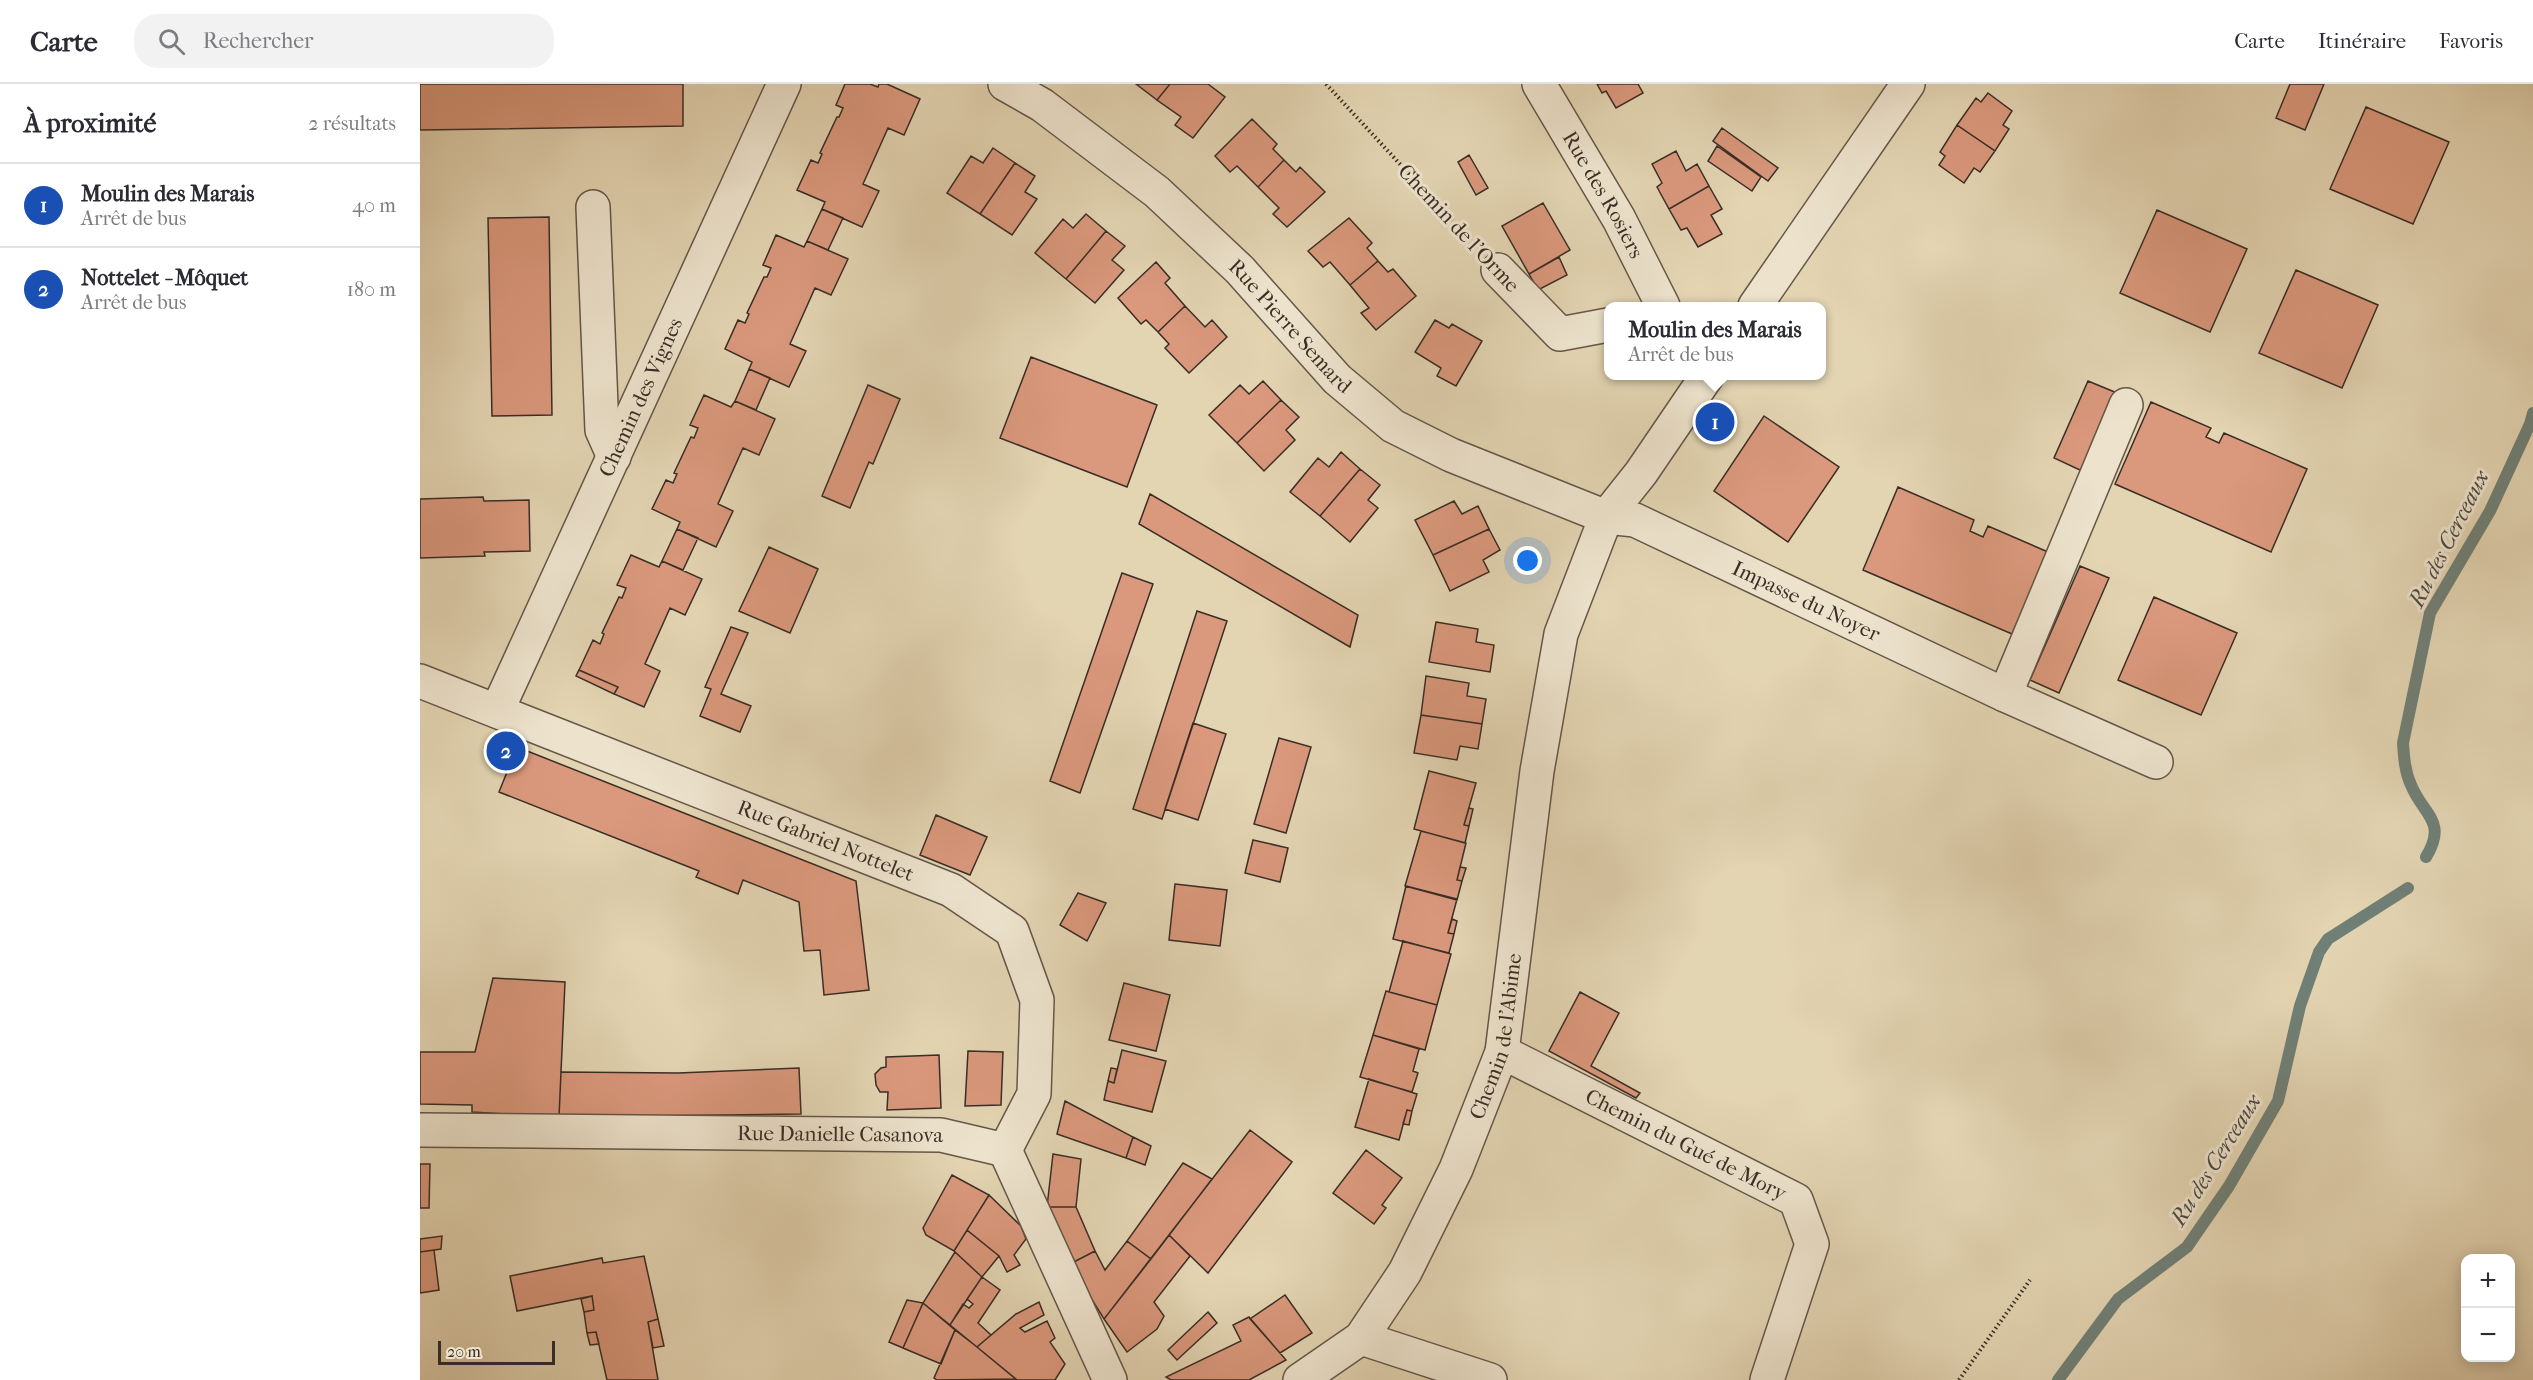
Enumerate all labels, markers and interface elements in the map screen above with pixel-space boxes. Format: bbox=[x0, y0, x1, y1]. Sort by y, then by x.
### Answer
search box bbox=[134, 14, 554, 68]
text: Carte bbox=[30, 25, 98, 58]
icon: search bbox=[155, 25, 188, 58]
text: Rechercher bbox=[203, 28, 313, 54]
text: Carte bbox=[2234, 29, 2285, 53]
text: Itinéraire bbox=[2318, 29, 2406, 53]
text: Favoris bbox=[2439, 29, 2503, 53]
text: À proximité bbox=[24, 108, 156, 139]
text: 2 résultats bbox=[308, 112, 396, 135]
street label: Rue des Rosiers bbox=[1558, 127, 1649, 262]
street label: Chemin de l'Orme bbox=[1393, 159, 1525, 297]
text: Moulin des Marais bbox=[81, 181, 255, 207]
text: 1 bbox=[40, 194, 47, 217]
text: 40 m bbox=[352, 194, 396, 217]
text: Arrêt de bus bbox=[81, 207, 186, 230]
street label: Rue Pierre Semard bbox=[1224, 254, 1357, 398]
text: Nottelet - Môquet bbox=[81, 265, 248, 291]
text: 2 bbox=[38, 278, 49, 301]
text: 180 m bbox=[347, 278, 396, 301]
text: Arrêt de bus bbox=[81, 291, 186, 314]
popup bbox=[1604, 302, 1826, 380]
street label: Chemin des Vignes bbox=[594, 314, 687, 481]
text: Moulin des Marais bbox=[1628, 317, 1802, 343]
text: Arrêt de bus bbox=[1628, 343, 1734, 366]
pin: 1 bbox=[1696, 400, 1734, 444]
water label: Ru des Cerceaux bbox=[2403, 466, 2495, 613]
your location bbox=[1513, 546, 1542, 575]
street label: Impasse du Noyer bbox=[1728, 556, 1884, 646]
pin: 2 bbox=[486, 728, 526, 774]
street label: Rue Gabriel Nottelet bbox=[734, 795, 918, 886]
street label: Chemin de l'Abime bbox=[1465, 952, 1526, 1123]
street label: Chemin du Gué de Mory bbox=[1581, 1084, 1791, 1206]
water label: Ru des Cerceaux bbox=[2164, 1089, 2267, 1232]
street label: Rue Danielle Casanova bbox=[737, 1121, 943, 1147]
map controls bbox=[2461, 1254, 2515, 1362]
button: + bbox=[2461, 1254, 2515, 1308]
button: − bbox=[2461, 1308, 2515, 1362]
scale bar bbox=[438, 1338, 555, 1366]
text: 20 m bbox=[447, 1342, 481, 1361]

